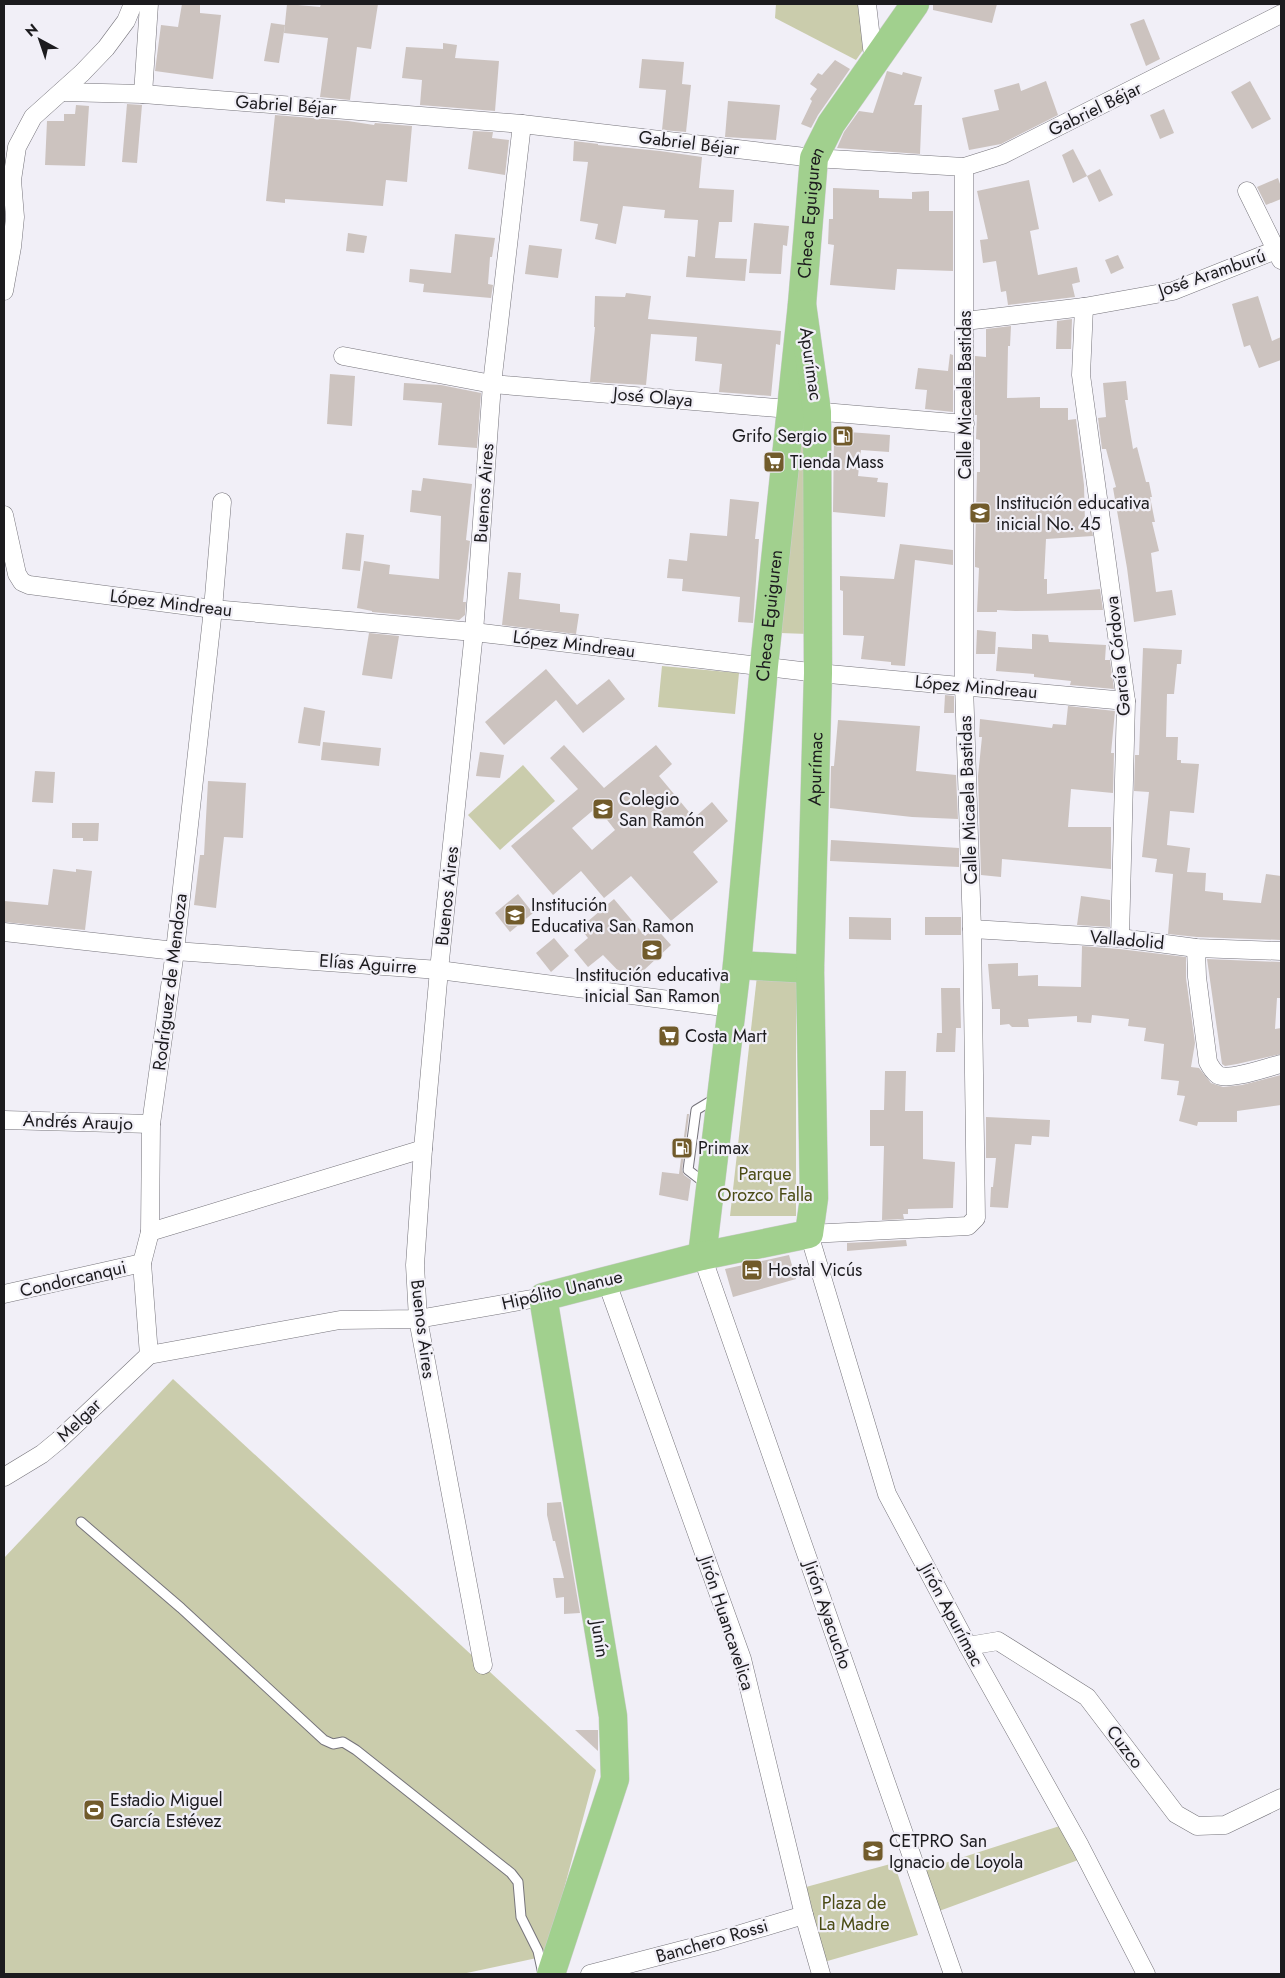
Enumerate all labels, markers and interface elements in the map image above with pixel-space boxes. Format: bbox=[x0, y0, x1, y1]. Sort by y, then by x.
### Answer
north arrow bbox=[15, 15, 65, 65]
text: N bbox=[21, 19, 42, 41]
street label: Gabriel Béjar bbox=[1044, 75, 1147, 143]
street label: Gabriel Béjar bbox=[235, 89, 338, 122]
street label: Gabriel Béjar bbox=[637, 124, 742, 162]
street label: Checa Eguiguren bbox=[791, 142, 831, 280]
street label: José Aramburú bbox=[1153, 242, 1269, 304]
street label: Calle Micaela Bastidas bbox=[952, 310, 978, 480]
street label: Apurímac bbox=[793, 326, 829, 402]
street label: José Olaya bbox=[610, 380, 694, 413]
place label: Grifo Sergio bbox=[732, 423, 827, 449]
fuel station icon: Grifo Sergio bbox=[831, 424, 855, 448]
street label: Buenos Aires bbox=[468, 442, 500, 544]
place label: Tienda Mass bbox=[790, 449, 884, 475]
supermarket icon: Tienda Mass bbox=[762, 450, 786, 474]
place label: Institución educativa inicial No. 45 bbox=[996, 490, 1150, 537]
school or university icon: Institución educativa inicial No. 45 bbox=[968, 501, 992, 525]
street label: Checa Eguiguren bbox=[750, 548, 789, 683]
street label: López Mindreau bbox=[108, 583, 234, 623]
street label: García Córdova bbox=[1099, 595, 1137, 717]
street label: López Mindreau bbox=[511, 624, 637, 664]
street label: López Mindreau bbox=[914, 669, 1038, 705]
street label: Calle Micaela Bastidas bbox=[952, 715, 984, 885]
street label: Apurímac bbox=[801, 732, 829, 806]
place label: Colegio San Ramón bbox=[619, 786, 704, 833]
school or university icon: Colegio San Ramón bbox=[591, 797, 615, 821]
street label: Buenos Aires bbox=[429, 845, 465, 947]
street label: Rodríguez de Mendoza bbox=[146, 892, 194, 1072]
place label: Institución Educativa San Ramon bbox=[531, 892, 694, 939]
school or university icon: Institución Educativa San Ramon bbox=[503, 903, 527, 927]
street label: Valladolid bbox=[1089, 924, 1165, 956]
school or university icon: Institución educativa inicial San Ramon bbox=[640, 938, 664, 962]
street label: Elías Aguirre bbox=[318, 948, 418, 980]
place label: Institución educativa inicial San Ramon bbox=[575, 962, 729, 1009]
place label: Costa Mart bbox=[685, 1023, 767, 1049]
supermarket icon: Costa Mart bbox=[657, 1024, 681, 1048]
street label: Andrés Araujo bbox=[23, 1107, 134, 1137]
place label: Primax bbox=[698, 1135, 749, 1161]
fuel station icon: Primax bbox=[670, 1136, 694, 1160]
park label: Parque Orozco Falla bbox=[717, 1161, 813, 1208]
street label: Condorcanqui bbox=[17, 1254, 129, 1304]
place label: Hostal Vicús bbox=[768, 1257, 862, 1283]
hotel icon: Hostal Vicús bbox=[740, 1258, 764, 1282]
street label: Hipólito Unanue bbox=[499, 1263, 625, 1317]
street label: Buenos Aires bbox=[404, 1278, 442, 1380]
street label: Melgar bbox=[51, 1392, 108, 1448]
street label: Jirón Huancavelica bbox=[692, 1550, 761, 1694]
street label: Jirón Ayacucho bbox=[797, 1555, 859, 1673]
street label: Jirón Apurímac bbox=[913, 1557, 990, 1671]
street label: Junín bbox=[584, 1617, 616, 1659]
street label: Cuzco bbox=[1100, 1720, 1150, 1774]
place label: Estadio Miguel García Estévez bbox=[110, 1787, 223, 1834]
sports icon: Estadio Miguel García Estévez bbox=[82, 1798, 106, 1822]
place label: CETPRO San Ignacio de Loyola bbox=[889, 1828, 1023, 1875]
school or university icon: CETPRO San Ignacio de Loyola bbox=[861, 1839, 885, 1863]
park label: Plaza de La Madre bbox=[819, 1890, 889, 1937]
street label: Banchero Rossi bbox=[653, 1913, 771, 1969]

